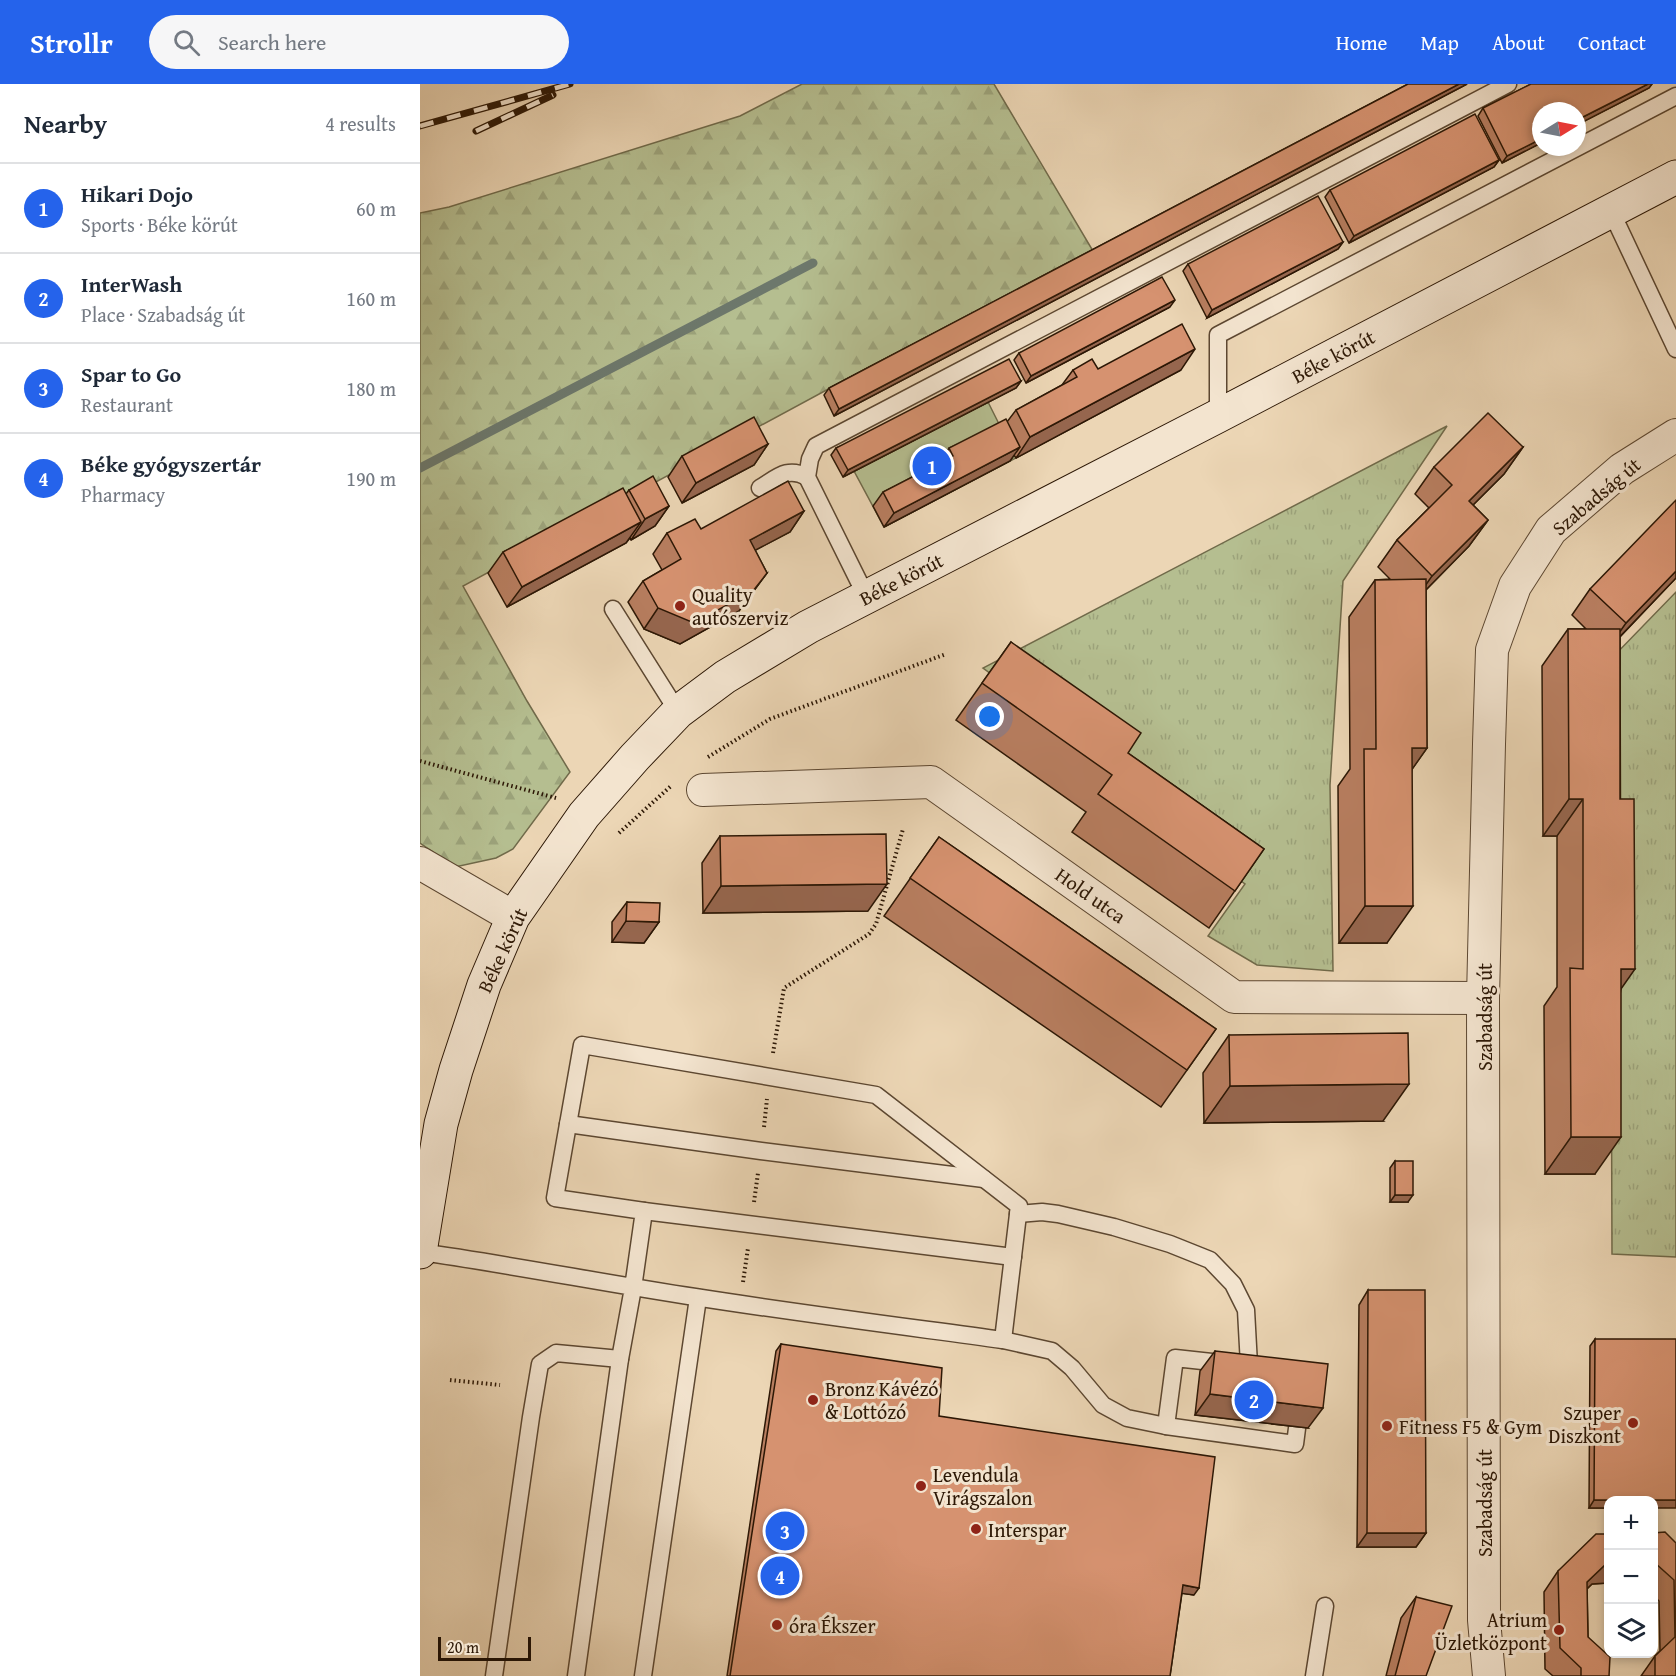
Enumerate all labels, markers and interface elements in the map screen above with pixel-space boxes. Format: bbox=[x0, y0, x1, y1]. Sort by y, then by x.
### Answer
search box bbox=[149, 15, 569, 69]
text: Strollr bbox=[30, 22, 113, 63]
icon: search bbox=[170, 26, 203, 59]
text: Search here bbox=[218, 26, 326, 58]
text: Home bbox=[1336, 27, 1387, 58]
text: Map bbox=[1420, 27, 1459, 58]
text: About bbox=[1492, 27, 1545, 58]
text: Contact bbox=[1578, 27, 1646, 58]
north arrow bbox=[1532, 102, 1586, 156]
text: Nearby bbox=[24, 104, 107, 143]
text: 4 results bbox=[325, 109, 396, 138]
text: Hikari Dojo bbox=[81, 178, 193, 210]
text: 1 bbox=[38, 194, 49, 223]
text: 60 m bbox=[356, 194, 396, 223]
text: Sports · Béke körút bbox=[81, 210, 238, 239]
text: InterWash bbox=[81, 268, 182, 300]
text: 2 bbox=[38, 284, 49, 313]
text: 160 m bbox=[346, 284, 396, 313]
text: Place · Szabadság út bbox=[81, 300, 245, 329]
street label: Béke körút bbox=[1286, 322, 1380, 390]
text: Spar to Go bbox=[81, 358, 181, 390]
text: 3 bbox=[38, 374, 49, 403]
text: 180 m bbox=[346, 374, 396, 403]
text: Restaurant bbox=[81, 390, 173, 419]
pin: 1 bbox=[912, 444, 952, 488]
text: Béke gyógyszertár bbox=[81, 448, 261, 480]
street label: Szabadság út bbox=[1545, 450, 1647, 542]
text: 4 bbox=[38, 464, 49, 493]
text: 190 m bbox=[346, 464, 396, 493]
text: Pharmacy bbox=[81, 480, 165, 509]
street label: Béke körút bbox=[854, 545, 948, 613]
place label: Quality autószerviz bbox=[692, 580, 788, 632]
marker: Quality autószerviz bbox=[673, 599, 687, 613]
your location bbox=[975, 702, 1004, 731]
street label: Hold utca bbox=[1050, 860, 1133, 930]
street label: Béke körút bbox=[470, 903, 534, 997]
street label: Szabadság út bbox=[1470, 963, 1499, 1071]
place label: Bronz Kávézó & Lottózó bbox=[825, 1374, 938, 1426]
pin: 2 bbox=[1234, 1378, 1274, 1422]
marker: Bronz Kávézó & Lottózó bbox=[806, 1393, 820, 1407]
place label: Szuper Diszkont bbox=[1548, 1398, 1621, 1450]
place label: Fitness F5 & Gym bbox=[1399, 1412, 1543, 1441]
marker: Szuper Diszkont bbox=[1626, 1416, 1640, 1430]
marker: Fitness F5 & Gym bbox=[1380, 1419, 1394, 1433]
street label: Szabadság út bbox=[1470, 1449, 1499, 1557]
place label: Levendula Virágszalon bbox=[933, 1460, 1033, 1512]
marker: Levendula Virágszalon bbox=[914, 1479, 928, 1493]
map controls bbox=[1604, 1496, 1658, 1658]
button: + bbox=[1604, 1496, 1658, 1550]
pin: 3 bbox=[766, 1508, 805, 1554]
place label: Interspar bbox=[988, 1515, 1067, 1544]
marker: Interspar bbox=[969, 1522, 983, 1536]
button: − bbox=[1604, 1550, 1658, 1604]
pin: 4 bbox=[760, 1554, 800, 1598]
button: layers bbox=[1604, 1604, 1658, 1658]
place label: Atrium Üzletközpont bbox=[1435, 1605, 1548, 1657]
place label: óra Ékszer bbox=[789, 1611, 876, 1640]
marker: óra Ékszer bbox=[770, 1618, 784, 1632]
marker: Atrium Üzletközpont bbox=[1552, 1623, 1566, 1637]
scale bar bbox=[438, 1634, 531, 1662]
text: 20 m bbox=[447, 1635, 479, 1659]

